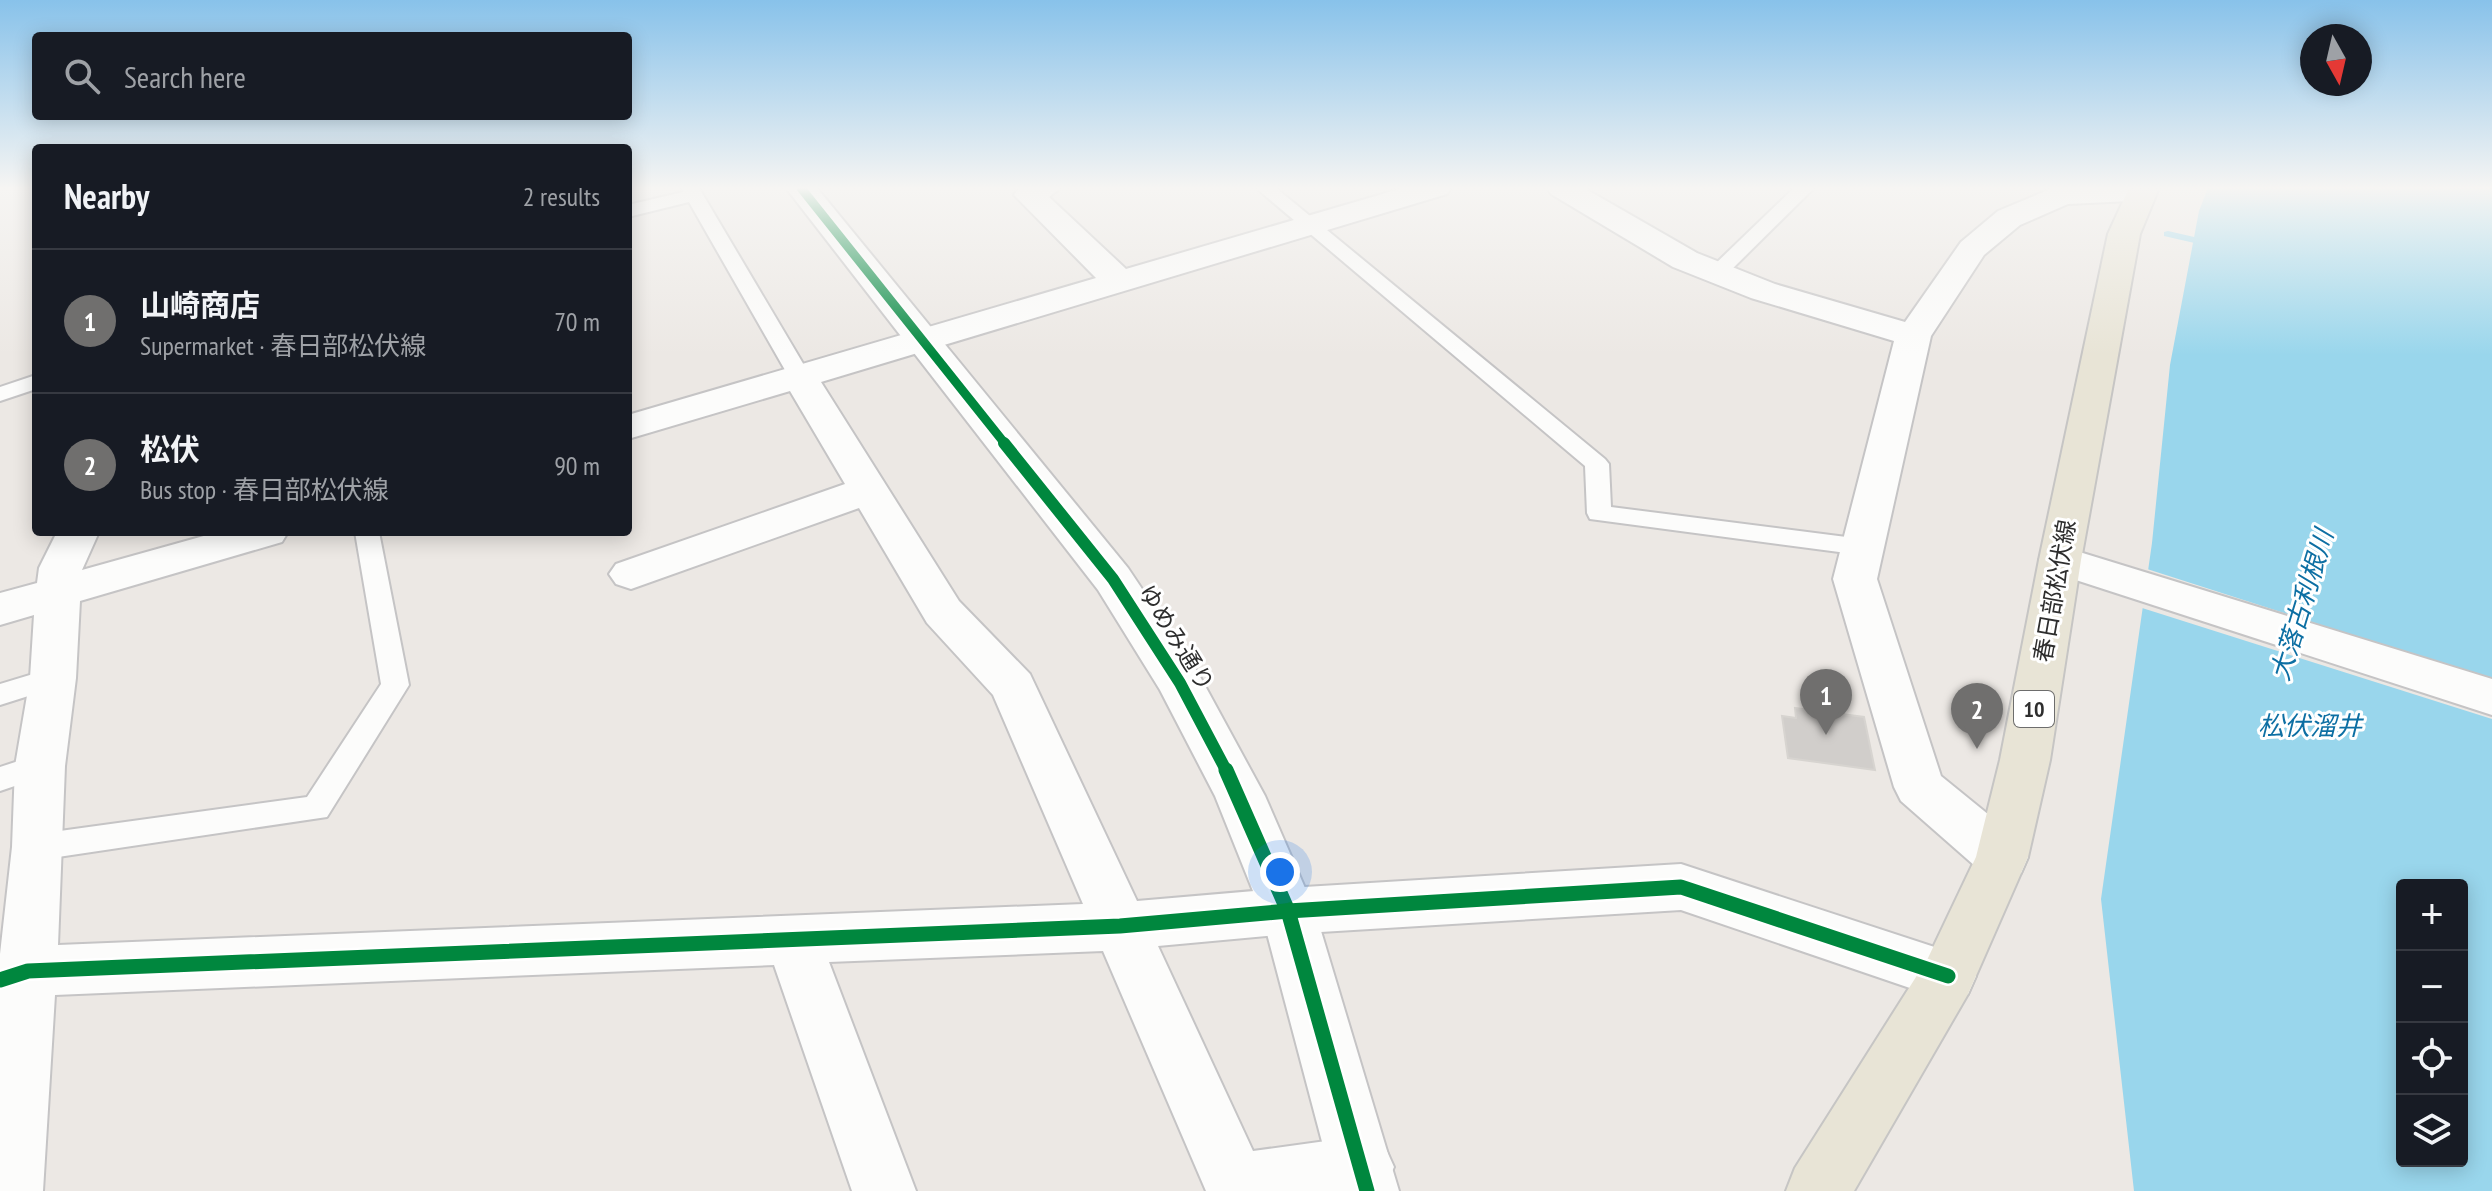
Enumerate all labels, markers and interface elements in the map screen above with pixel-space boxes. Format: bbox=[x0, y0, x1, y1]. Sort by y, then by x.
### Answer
north arrow bbox=[2300, 24, 2372, 96]
search box bbox=[32, 32, 632, 120]
icon: search bbox=[60, 54, 104, 98]
text: Search here bbox=[124, 57, 246, 96]
text: Nearby bbox=[64, 174, 149, 218]
text: 2 results bbox=[523, 180, 600, 213]
text: 山崎商店 bbox=[140, 285, 260, 324]
text: 1 bbox=[84, 305, 96, 338]
text: 70 m bbox=[554, 305, 600, 338]
text: Supermarket · 春日部松伏線 bbox=[140, 329, 426, 362]
text: 松伏 bbox=[140, 429, 200, 468]
text: 2 bbox=[84, 449, 96, 482]
text: 90 m bbox=[554, 449, 600, 482]
text: Bus stop · 春日部松伏線 bbox=[140, 473, 389, 506]
street label: 春日部松伏線 bbox=[2027, 517, 2082, 665]
water label: 大落古利根川 bbox=[2263, 523, 2341, 684]
street label: ゆめみ通り bbox=[1131, 579, 1221, 697]
pin: 1 bbox=[1800, 669, 1852, 735]
pin: 2 bbox=[1951, 683, 2003, 749]
road number: 10 bbox=[2014, 691, 2054, 727]
water label: 松伏溜井 bbox=[2258, 709, 2364, 742]
your location bbox=[1260, 852, 1300, 892]
map controls bbox=[2396, 879, 2468, 1167]
button: + bbox=[2396, 879, 2468, 951]
button: − bbox=[2396, 951, 2468, 1023]
button: locate bbox=[2396, 1023, 2468, 1095]
button: layers bbox=[2396, 1095, 2468, 1167]

